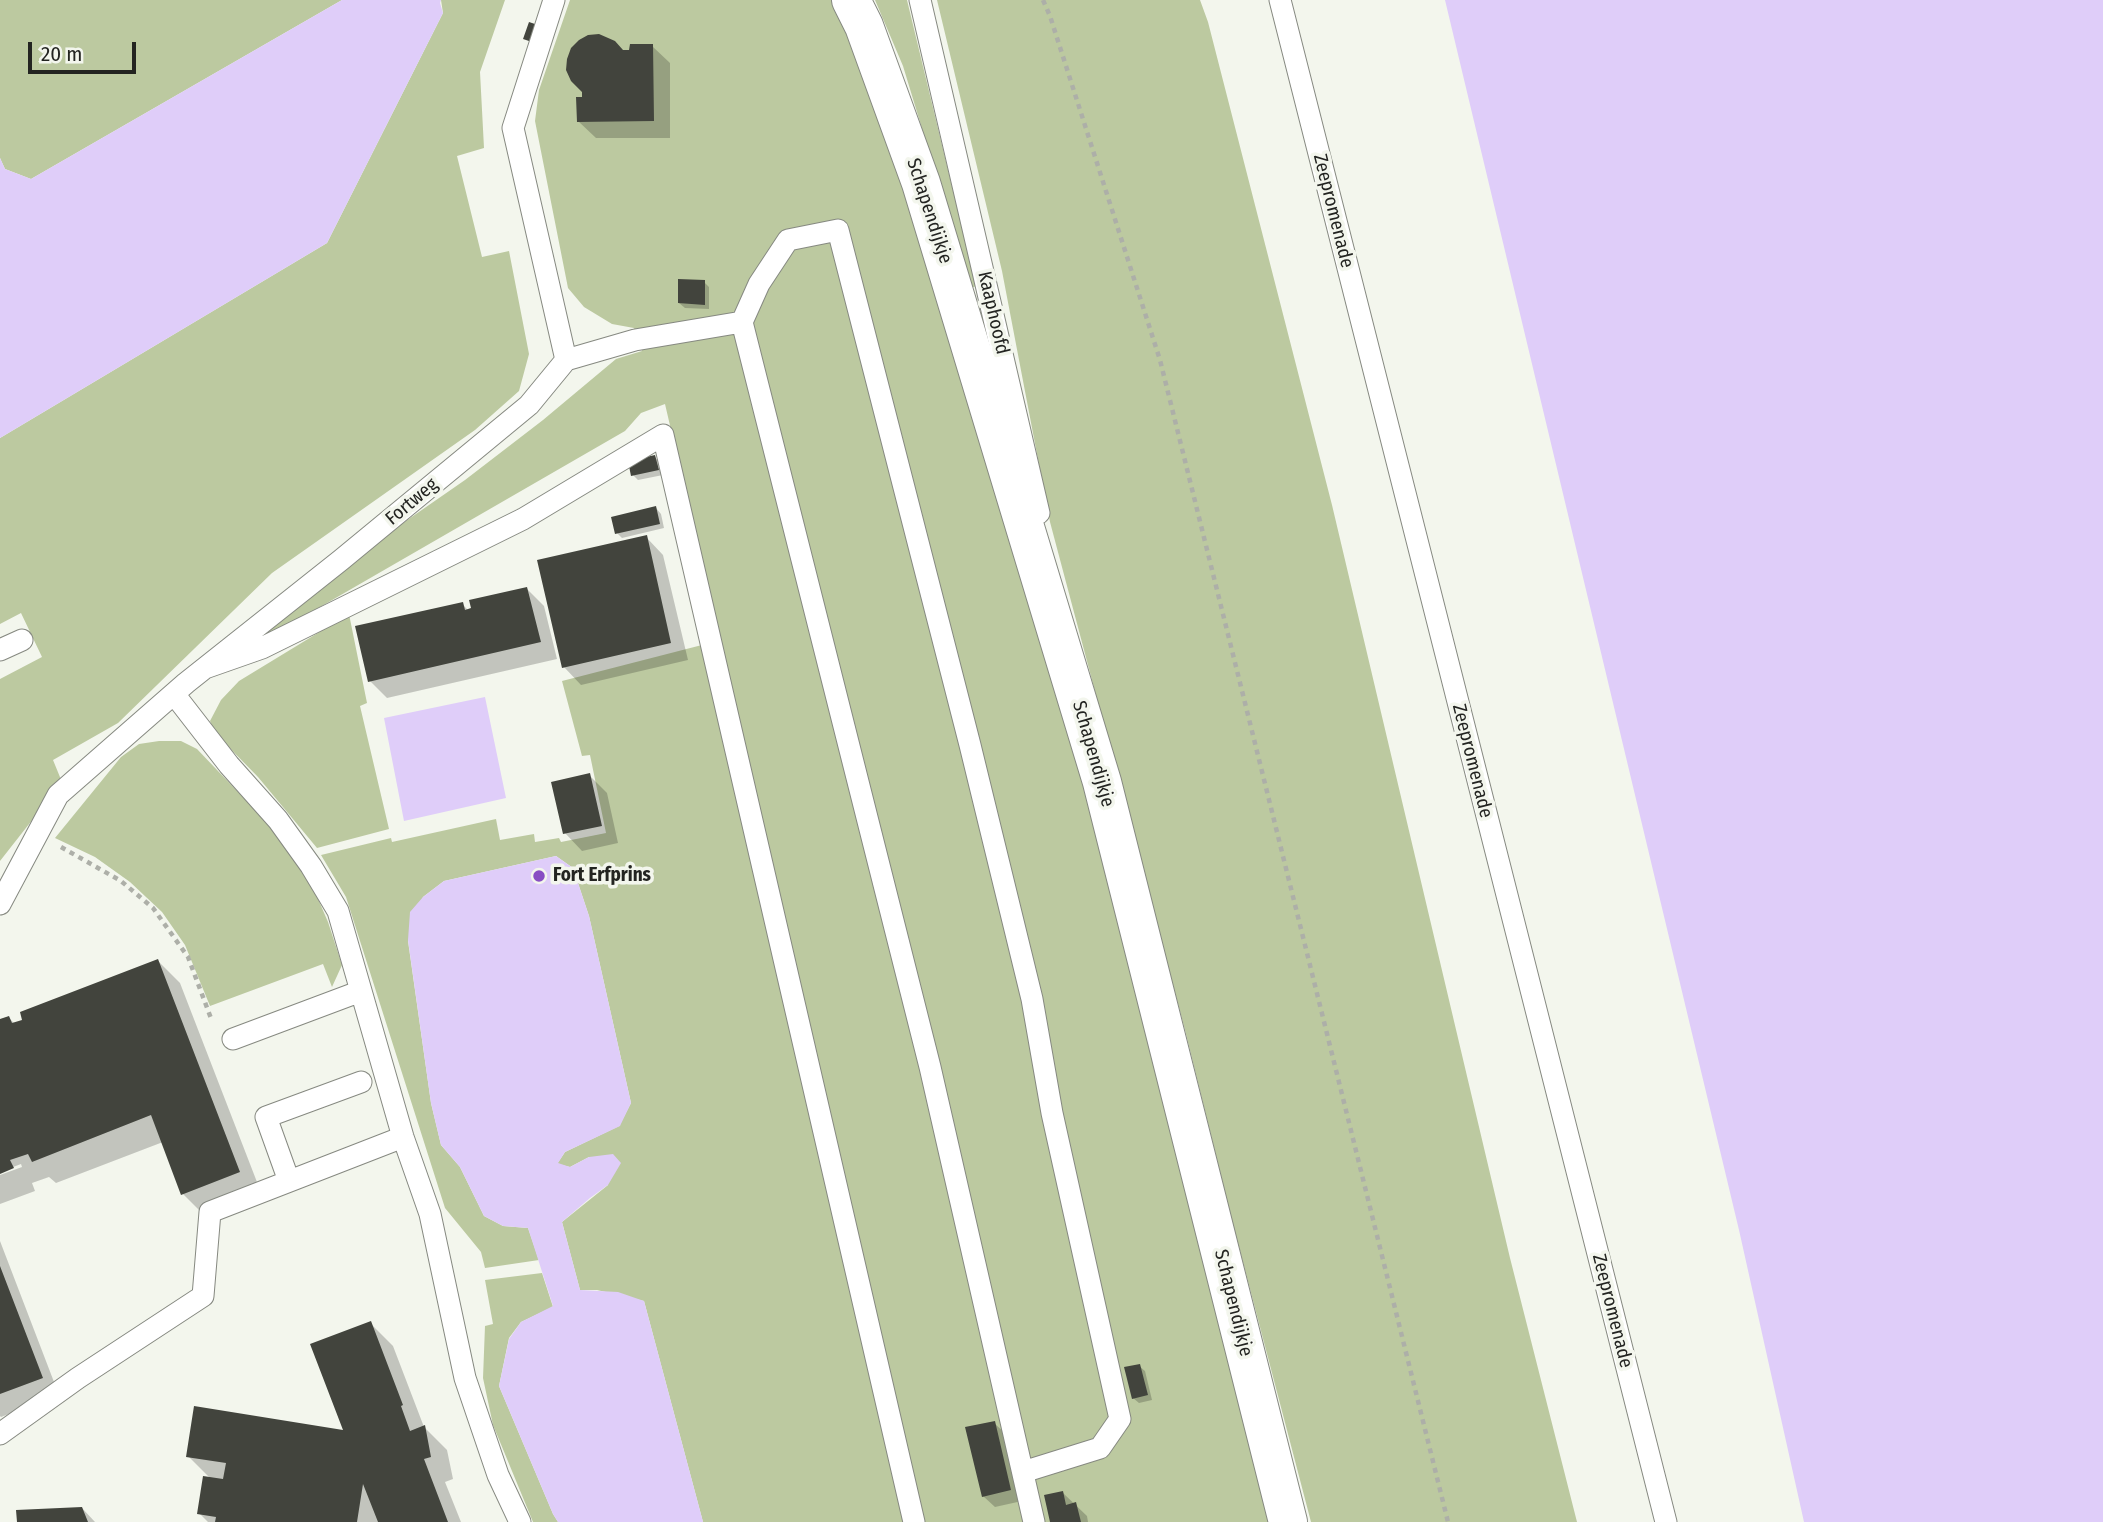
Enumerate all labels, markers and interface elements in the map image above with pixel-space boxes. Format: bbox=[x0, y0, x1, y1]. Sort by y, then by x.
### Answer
scale bar bbox=[32, 28, 140, 72]
text: 20 m bbox=[41, 41, 82, 67]
street label: Zeepromenade bbox=[1308, 152, 1358, 270]
street label: Schapendijkje bbox=[901, 156, 957, 266]
street label: Kaaphoofd bbox=[972, 269, 1014, 357]
street label: Fortweg bbox=[381, 474, 443, 530]
street label: Schapendijkje bbox=[1067, 698, 1119, 810]
street label: Zeepromenade bbox=[1447, 702, 1497, 820]
place label: Fort Erfprins bbox=[553, 865, 651, 887]
marker: Fort Erfprins bbox=[531, 868, 547, 884]
street label: Schapendijkje bbox=[1209, 1247, 1257, 1359]
street label: Zeepromenade bbox=[1587, 1252, 1637, 1370]

